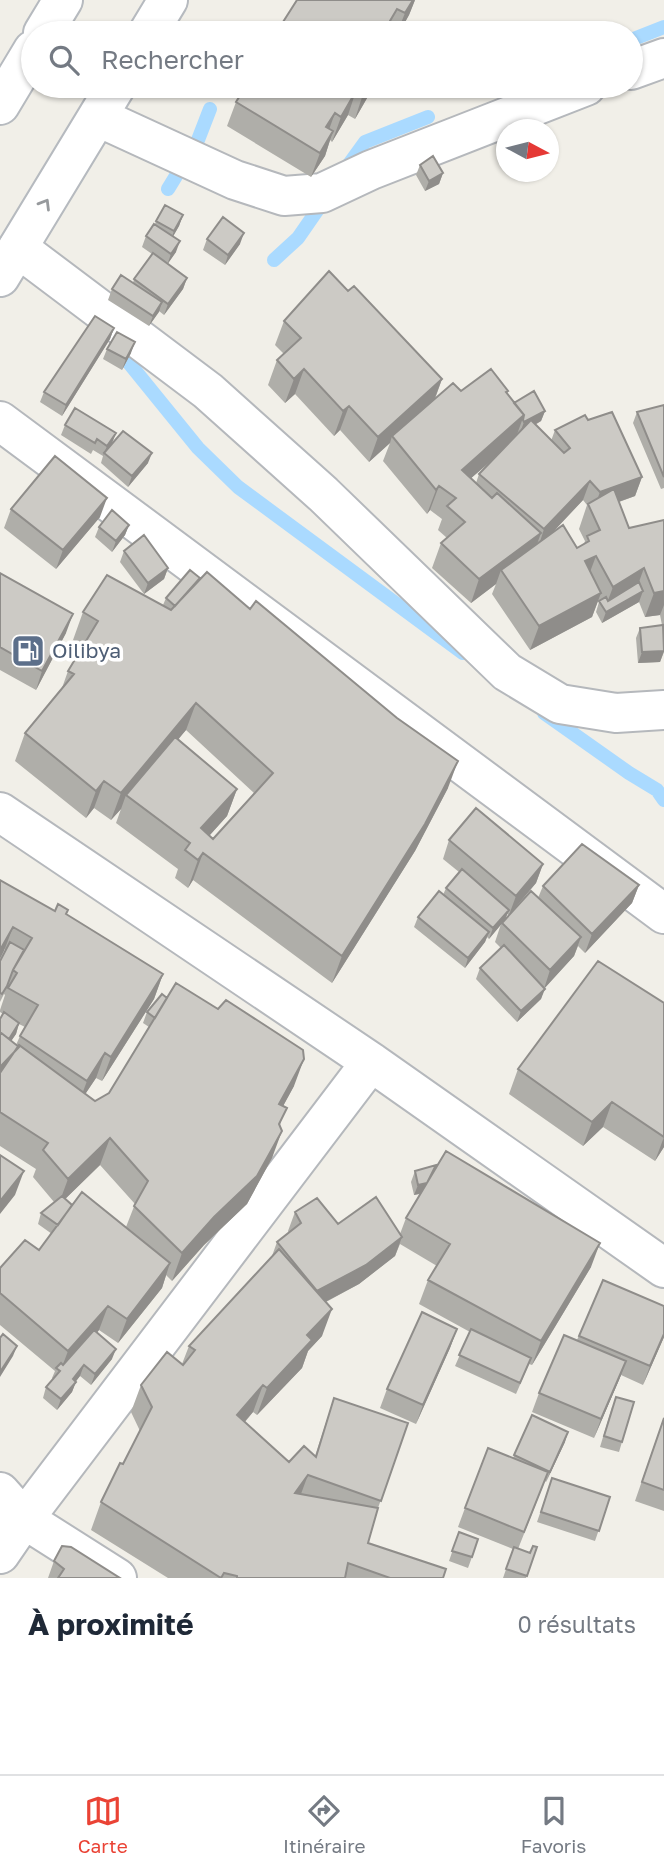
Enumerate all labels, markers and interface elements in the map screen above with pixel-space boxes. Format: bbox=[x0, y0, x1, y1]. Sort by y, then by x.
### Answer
search box bbox=[21, 21, 643, 98]
icon: search bbox=[45, 41, 83, 79]
text: Rechercher bbox=[101, 44, 244, 75]
north arrow bbox=[496, 119, 559, 182]
one-way arrow bbox=[36, 199, 49, 212]
fuel station icon: Oilibya bbox=[9, 632, 47, 670]
place label: Oilibya bbox=[52, 637, 121, 663]
text: À proximité bbox=[28, 1606, 194, 1642]
text: 0 résultats bbox=[518, 1610, 636, 1638]
tab: Carte bbox=[78, 1792, 128, 1857]
tab: Itinéraire bbox=[283, 1792, 366, 1857]
tab: Favoris bbox=[521, 1792, 586, 1857]

